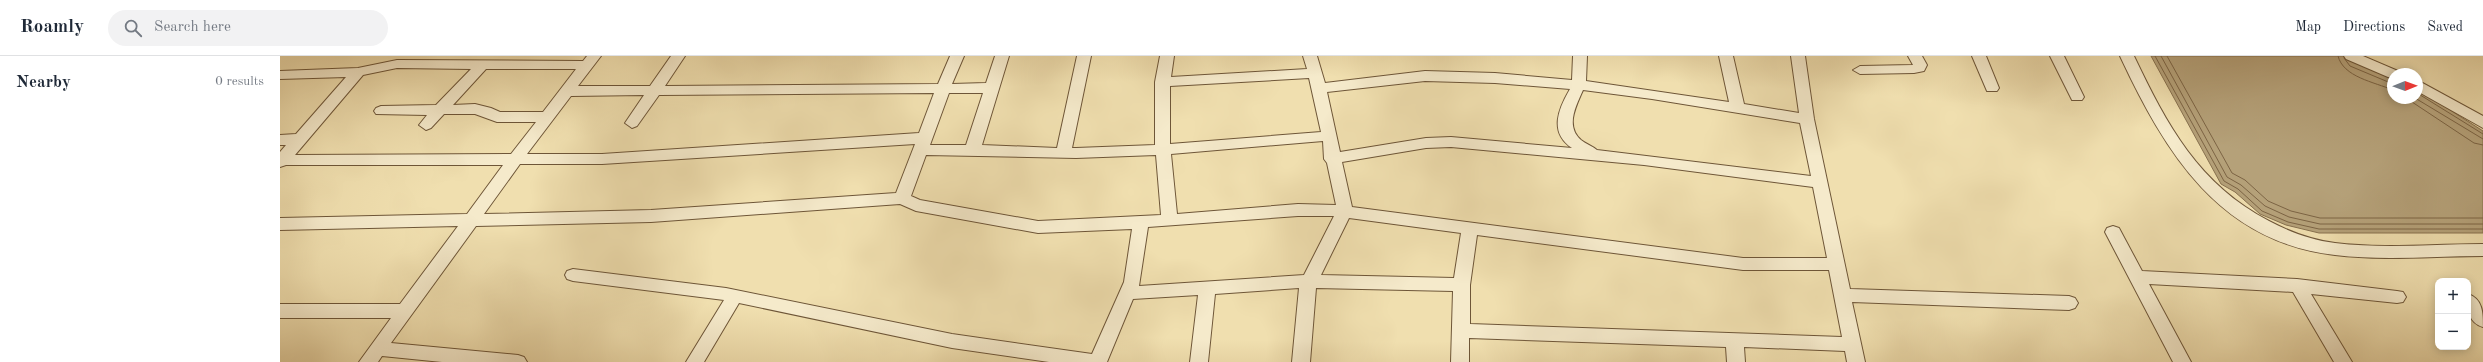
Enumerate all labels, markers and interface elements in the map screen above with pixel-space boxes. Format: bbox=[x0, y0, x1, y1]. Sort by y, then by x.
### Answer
search box bbox=[108, 10, 388, 46]
icon: search bbox=[122, 17, 144, 39]
text: Roamly bbox=[20, 18, 84, 37]
text: Search here bbox=[154, 20, 231, 35]
text: Map bbox=[2295, 20, 2321, 34]
text: Directions bbox=[2343, 20, 2405, 34]
text: Saved bbox=[2427, 20, 2463, 34]
north arrow bbox=[2387, 68, 2423, 104]
text: Nearby bbox=[16, 74, 71, 91]
text: 0 results bbox=[215, 75, 264, 88]
map controls bbox=[2435, 278, 2471, 350]
button: + bbox=[2435, 278, 2471, 314]
button: − bbox=[2435, 314, 2471, 350]

